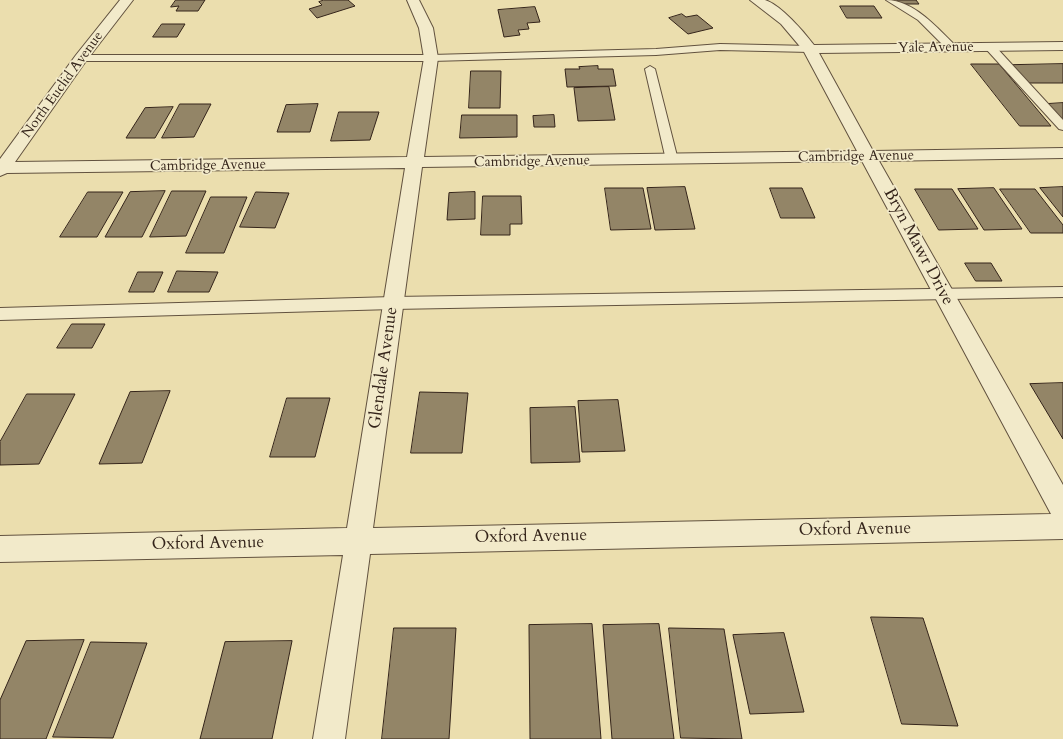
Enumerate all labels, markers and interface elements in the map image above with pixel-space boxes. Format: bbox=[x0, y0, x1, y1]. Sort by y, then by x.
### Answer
street label: North Euclid Avenue bbox=[19, 29, 107, 141]
street label: Yale Avenue bbox=[898, 39, 974, 57]
street label: Cambridge Avenue bbox=[798, 148, 914, 166]
street label: Cambridge Avenue bbox=[474, 153, 590, 171]
street label: Cambridge Avenue bbox=[150, 157, 266, 175]
street label: Bryn Mawr Drive bbox=[879, 185, 957, 309]
street label: Glendale Avenue bbox=[365, 306, 403, 430]
street label: Oxford Avenue bbox=[799, 519, 911, 541]
street label: Oxford Avenue bbox=[475, 526, 587, 548]
street label: Oxford Avenue bbox=[152, 533, 264, 555]

